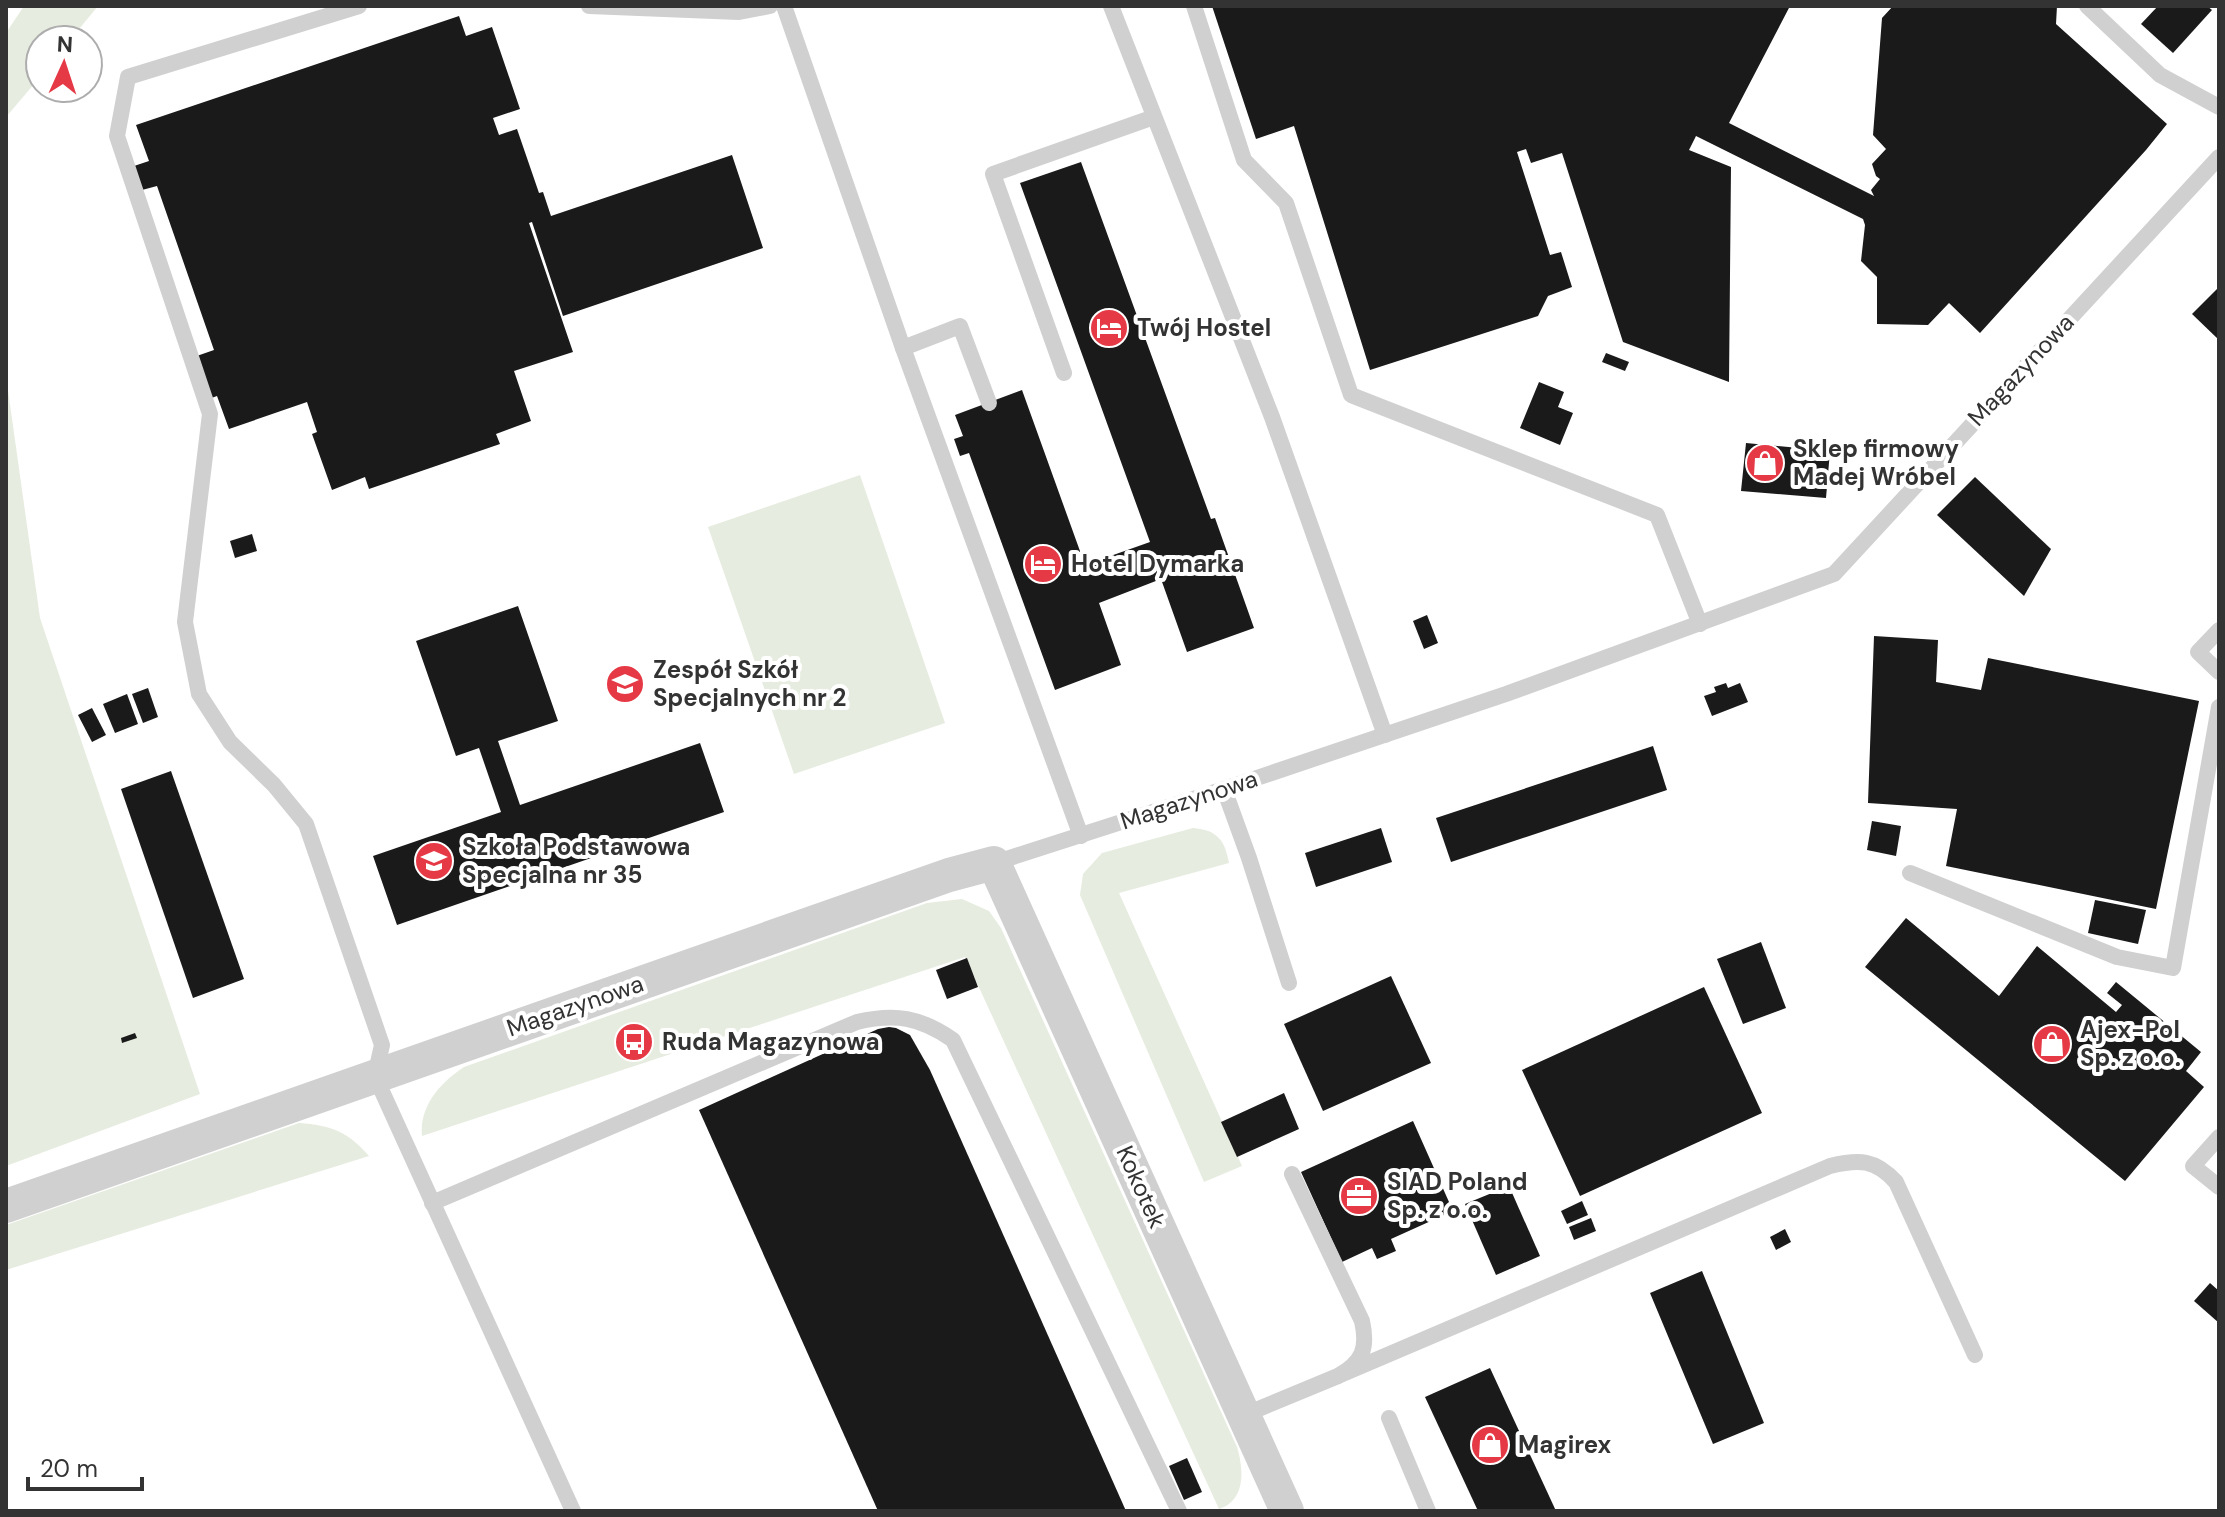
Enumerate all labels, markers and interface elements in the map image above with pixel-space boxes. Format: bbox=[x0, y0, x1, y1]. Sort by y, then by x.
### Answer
north arrow bbox=[24, 24, 104, 104]
text: N bbox=[56, 30, 74, 59]
hotel icon: Twój Hostel bbox=[1088, 307, 1130, 349]
street label: Magazynowa bbox=[1961, 307, 2081, 432]
place label: Twój Hostel bbox=[1137, 312, 1271, 343]
place label: Sklep firmowy Madej Wróbel bbox=[1793, 433, 1960, 492]
shop icon: Sklep firmowy Madej Wróbel bbox=[1744, 442, 1786, 484]
hotel icon: Hotel Dymarka bbox=[1022, 543, 1064, 585]
place label: Hotel Dymarka bbox=[1071, 548, 1244, 579]
place label: Zespół Szkół Specjalnych nr 2 bbox=[653, 654, 846, 713]
school or university icon: Zespół Szkół Specjalnych nr 2 bbox=[604, 663, 646, 705]
street label: Magazynowa bbox=[1116, 763, 1261, 836]
place label: Szkoła Podstawowa Specjalna nr 35 bbox=[462, 831, 690, 890]
school or university icon: Szkoła Podstawowa Specjalna nr 35 bbox=[413, 840, 455, 882]
street label: Magazynowa bbox=[502, 968, 647, 1043]
place label: Ajex-Pol Sp. z o.o. bbox=[2080, 1014, 2181, 1073]
bus stop icon: Ruda Magazynowa bbox=[613, 1021, 655, 1063]
shop icon: Ajex-Pol Sp. z o.o. bbox=[2031, 1023, 2073, 1065]
place label: Ruda Magazynowa bbox=[662, 1026, 879, 1057]
street label: Kokotek bbox=[1110, 1141, 1173, 1233]
place label: SIAD Poland Sp. z o.o. bbox=[1387, 1166, 1527, 1225]
office icon: SIAD Poland Sp. z o.o. bbox=[1338, 1175, 1380, 1217]
shop icon: Magirex bbox=[1469, 1424, 1511, 1466]
place label: Magirex bbox=[1518, 1429, 1611, 1460]
scale bar bbox=[28, 1441, 142, 1491]
text: 20 m bbox=[40, 1453, 98, 1484]

